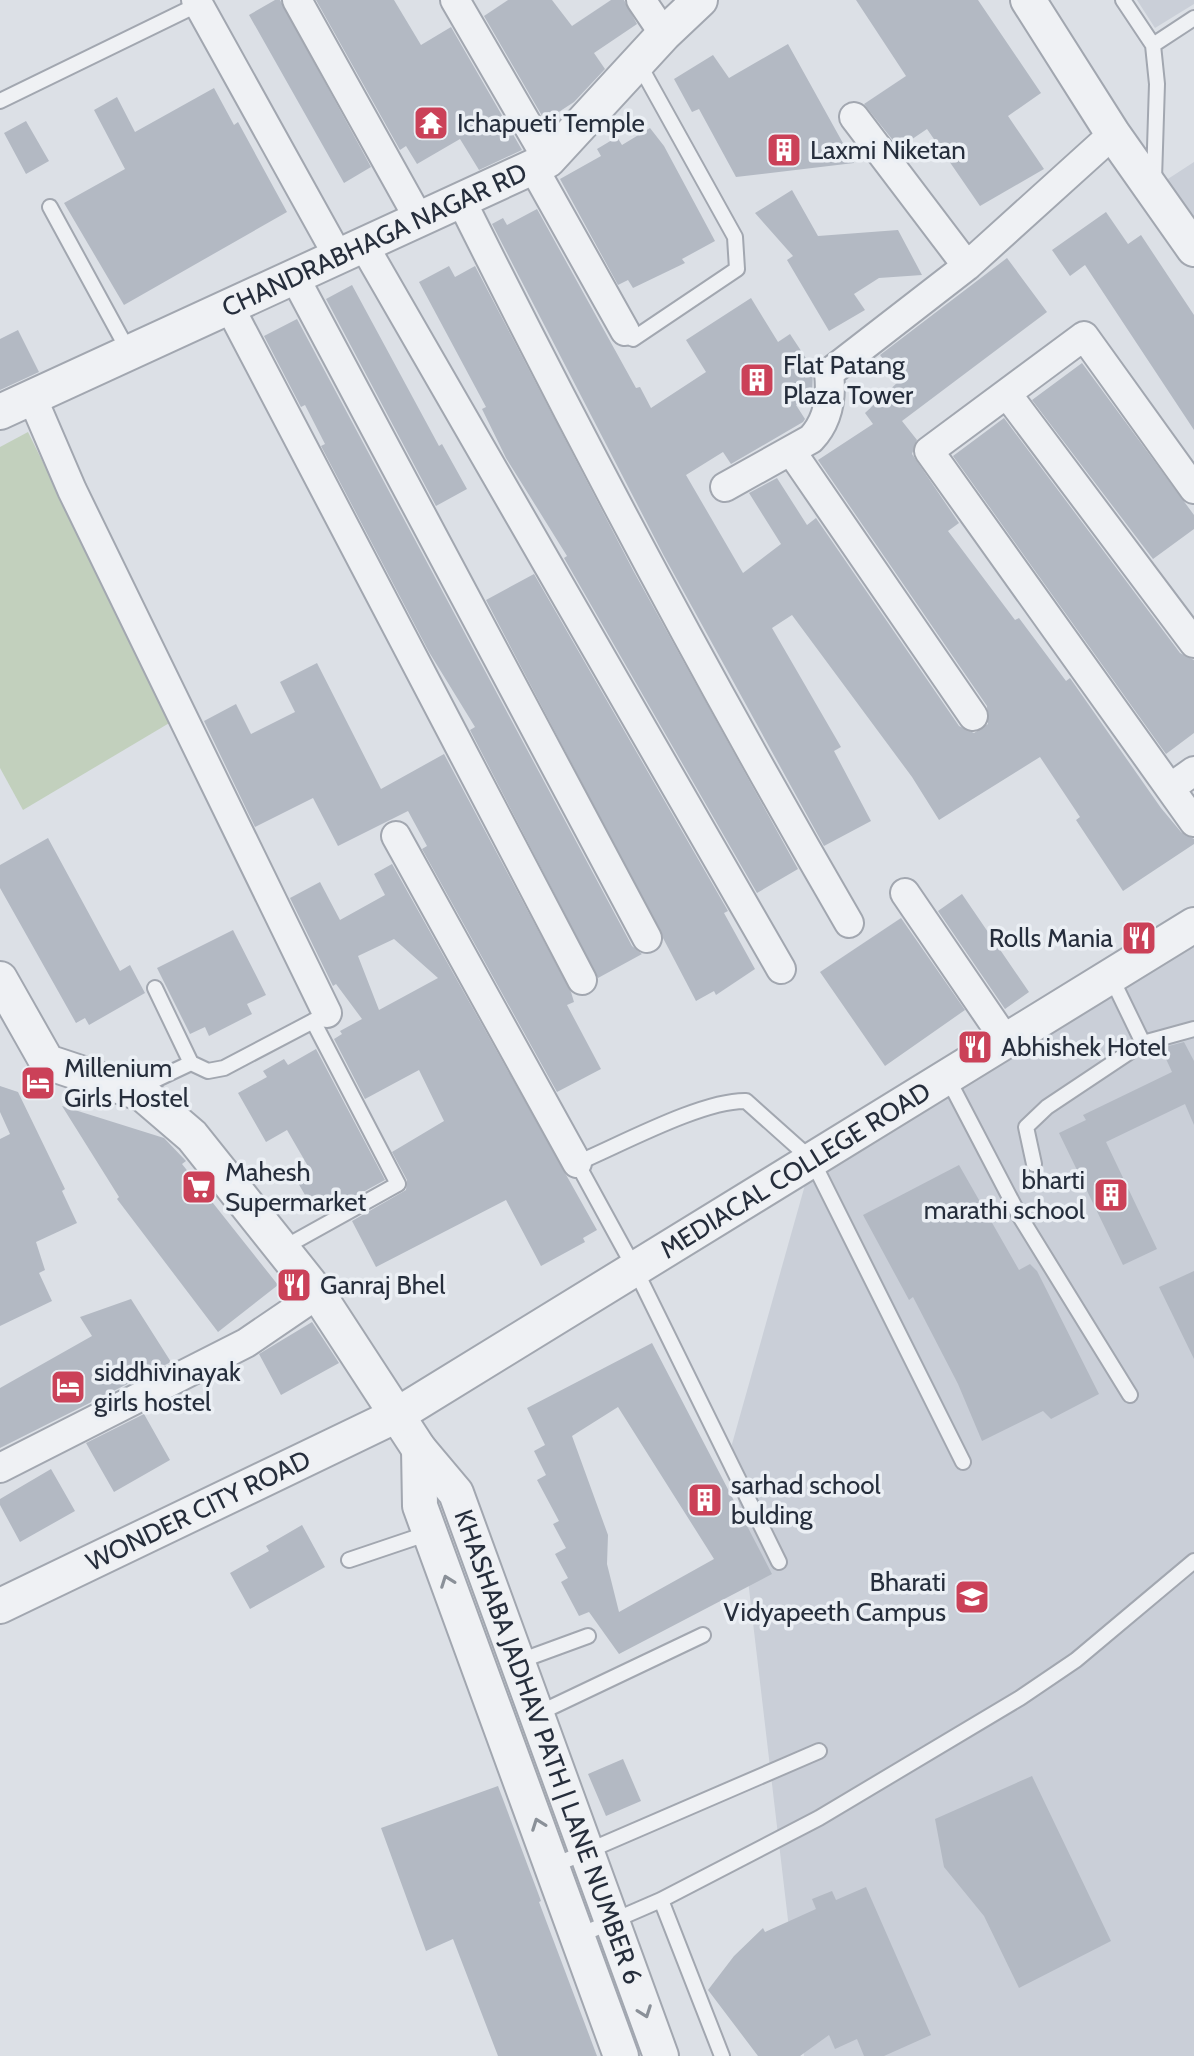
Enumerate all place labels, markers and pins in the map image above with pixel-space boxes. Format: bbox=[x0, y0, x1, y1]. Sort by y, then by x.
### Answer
temple icon: Ichapueti Temple bbox=[412, 104, 450, 142]
place label: Ichapueti Temple bbox=[457, 107, 645, 139]
building icon: Laxmi Niketan bbox=[765, 131, 803, 169]
place label: Laxmi Niketan bbox=[810, 134, 966, 166]
place label: Flat Patang Plaza Tower bbox=[783, 349, 914, 411]
building icon: Flat Patang Plaza Tower bbox=[738, 361, 776, 399]
restaurant icon: Rolls Mania bbox=[1120, 919, 1158, 957]
place label: Rolls Mania bbox=[989, 922, 1114, 954]
restaurant icon: Abhishek Hotel bbox=[956, 1028, 994, 1066]
place label: Abhishek Hotel bbox=[1001, 1031, 1167, 1063]
place label: Millenium Girls Hostel bbox=[64, 1052, 189, 1114]
hotel icon: Millenium Girls Hostel bbox=[19, 1064, 57, 1102]
place label: Mahesh Supermarket bbox=[225, 1156, 367, 1218]
place label: bharti marathi school bbox=[924, 1164, 1085, 1226]
supermarket icon: Mahesh Supermarket bbox=[180, 1168, 218, 1206]
building icon: bharti marathi school bbox=[1092, 1176, 1130, 1214]
restaurant icon: Ganraj Bhel bbox=[275, 1266, 313, 1304]
place label: Ganraj Bhel bbox=[320, 1269, 445, 1301]
place label: siddhivinayak girls hostel bbox=[94, 1356, 241, 1418]
hotel icon: siddhivinayak girls hostel bbox=[49, 1368, 87, 1406]
place label: sarhad school bulding bbox=[731, 1469, 881, 1531]
building icon: sarhad school bulding bbox=[686, 1481, 724, 1519]
place label: Bharati Vidyapeeth Campus bbox=[724, 1566, 946, 1628]
school or university icon: Bharati Vidyapeeth Campus bbox=[953, 1578, 991, 1616]

